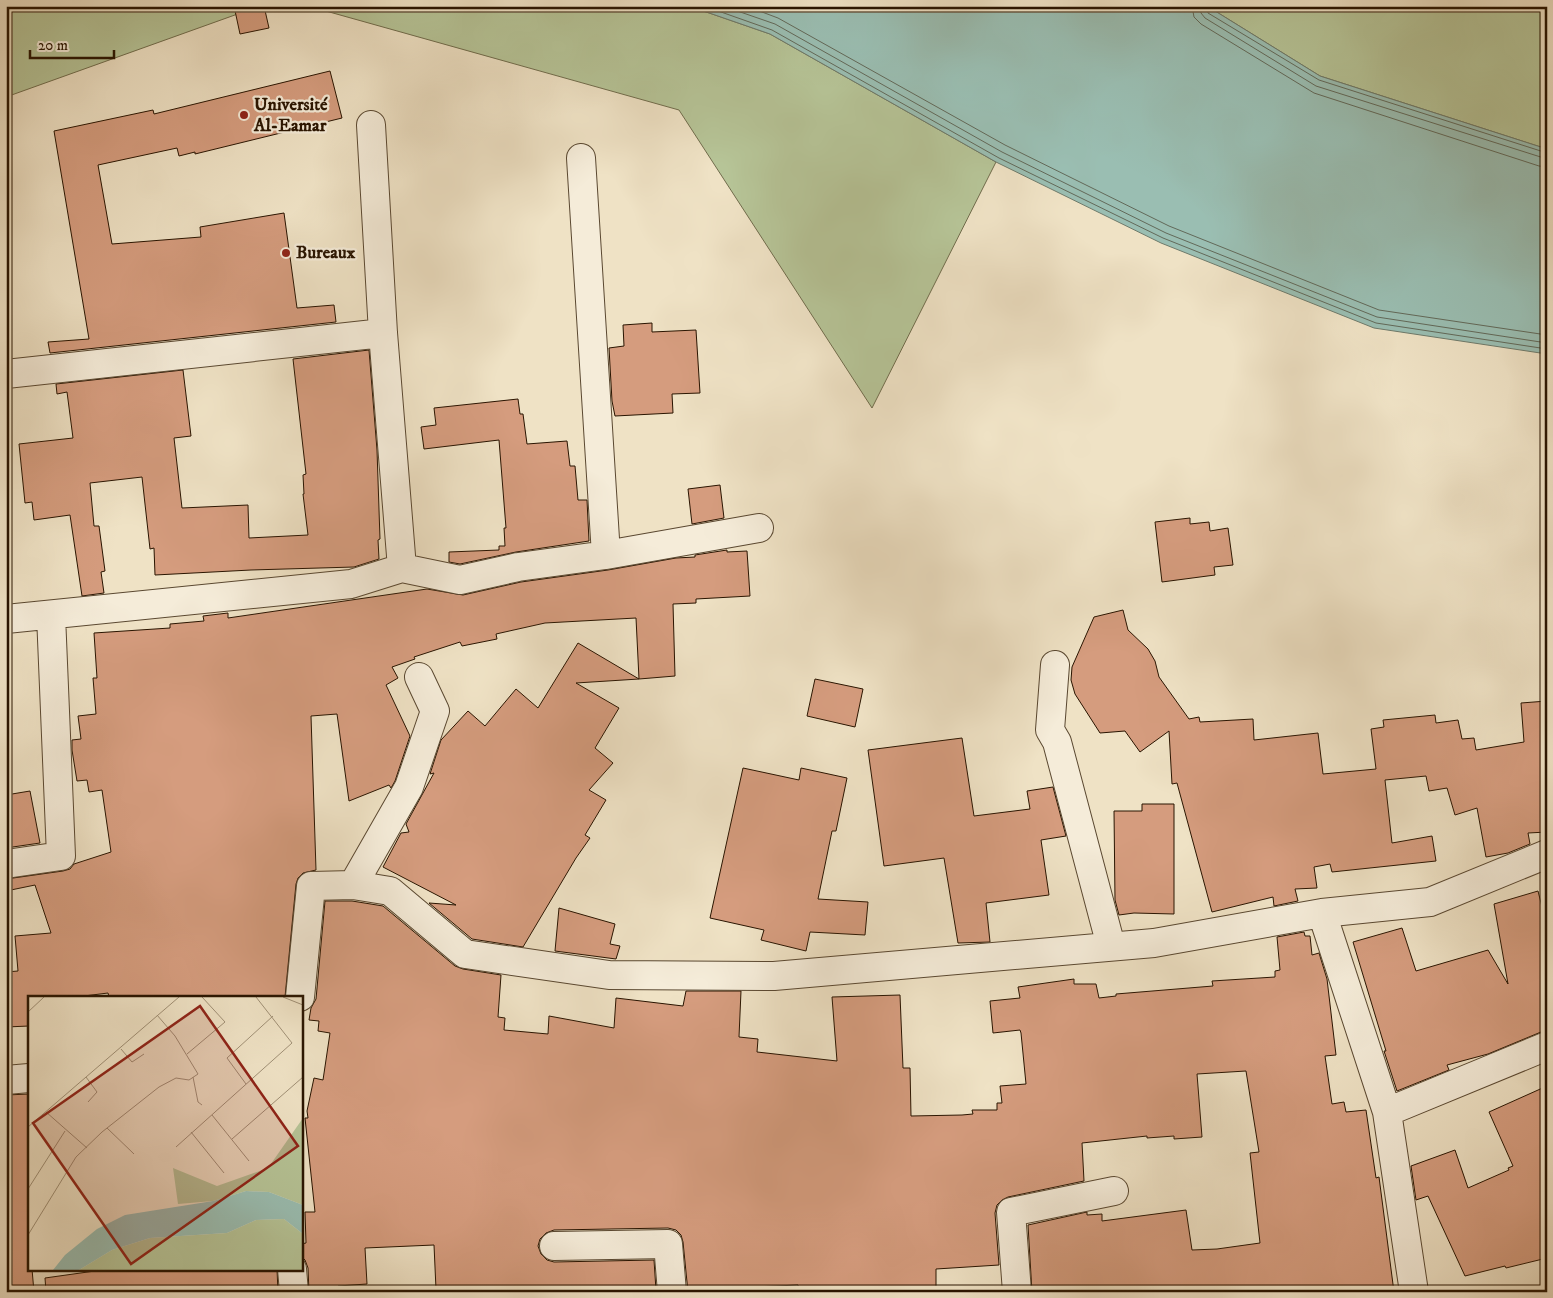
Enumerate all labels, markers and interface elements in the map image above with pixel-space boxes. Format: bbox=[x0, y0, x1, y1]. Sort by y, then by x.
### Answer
scale bar bbox=[30, 28, 114, 60]
text: 20 m bbox=[38, 36, 68, 55]
place label: Université Al-Eamar bbox=[253, 94, 328, 137]
marker: Université Al-Eamar bbox=[238, 109, 250, 121]
place label: Bureaux bbox=[296, 242, 356, 264]
marker: Bureaux bbox=[280, 247, 292, 259]
inset map bbox=[28, 996, 302, 1270]

